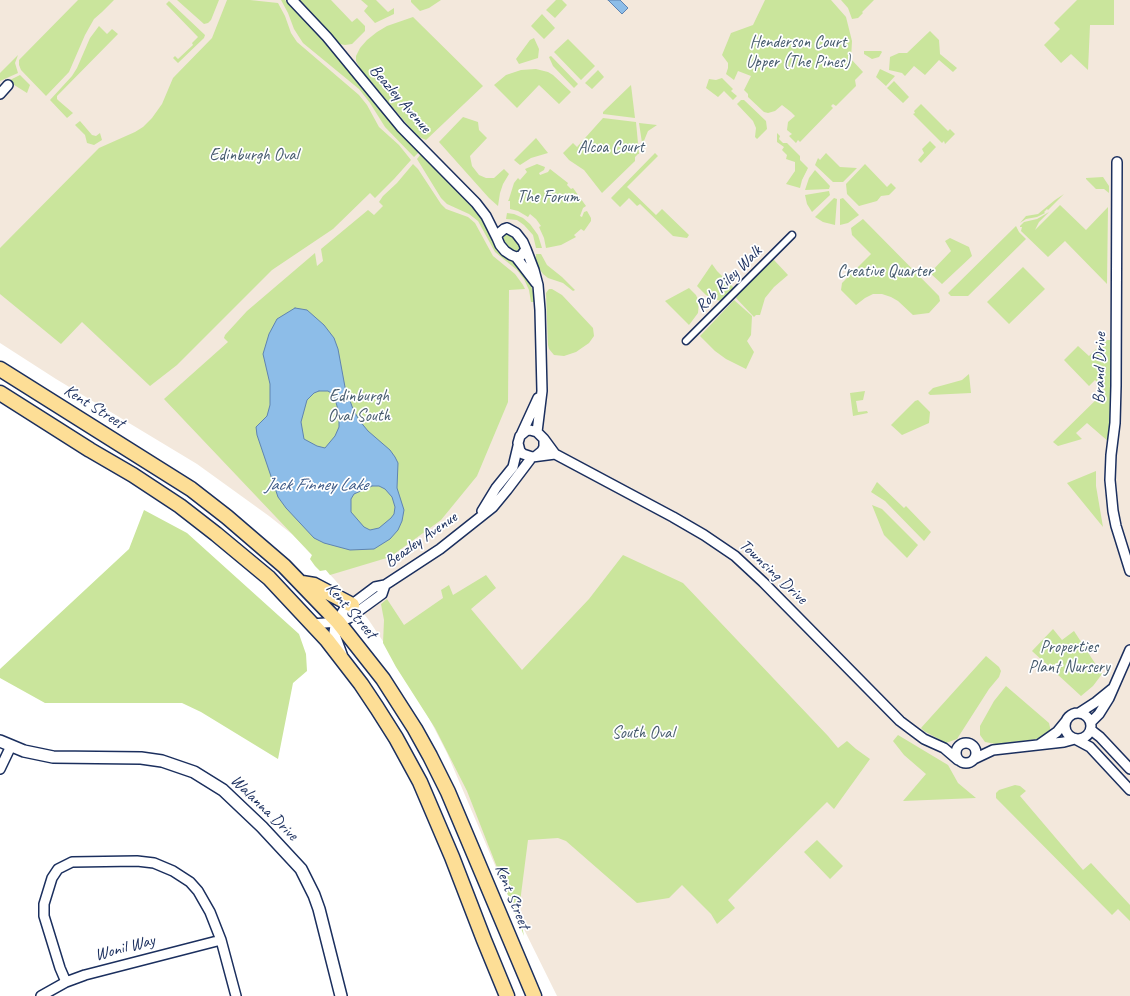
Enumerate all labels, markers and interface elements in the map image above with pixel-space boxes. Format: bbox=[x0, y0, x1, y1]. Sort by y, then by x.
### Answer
park label: Henderson Court Upper (The Pines) bbox=[746, 33, 850, 73]
street label: Beazley Avenue bbox=[365, 61, 435, 137]
park label: Alcoa Court bbox=[578, 138, 644, 158]
park label: Edinburgh Oval bbox=[210, 146, 298, 166]
park label: The Forum bbox=[517, 188, 579, 208]
street label: Rob Riley Walk bbox=[691, 241, 767, 317]
park label: Creative Quarter bbox=[837, 262, 933, 282]
street label: Brand Drive bbox=[1089, 332, 1111, 404]
street label: Kent Street bbox=[60, 380, 128, 434]
park label: Edinburgh Oval South bbox=[328, 387, 390, 427]
water label: Jack Finney Lake bbox=[265, 474, 367, 496]
street label: Beazley Avenue bbox=[381, 508, 461, 572]
street label: Townsing Drive bbox=[735, 535, 811, 609]
street label: Kent Street bbox=[321, 579, 381, 643]
park label: Properties Plant Nursery bbox=[1028, 638, 1110, 678]
park label: South Oval bbox=[612, 724, 674, 744]
street label: Walanna Drive bbox=[226, 771, 302, 845]
street label: Kent Street bbox=[490, 862, 534, 932]
street label: Wonil Way bbox=[93, 930, 157, 966]

